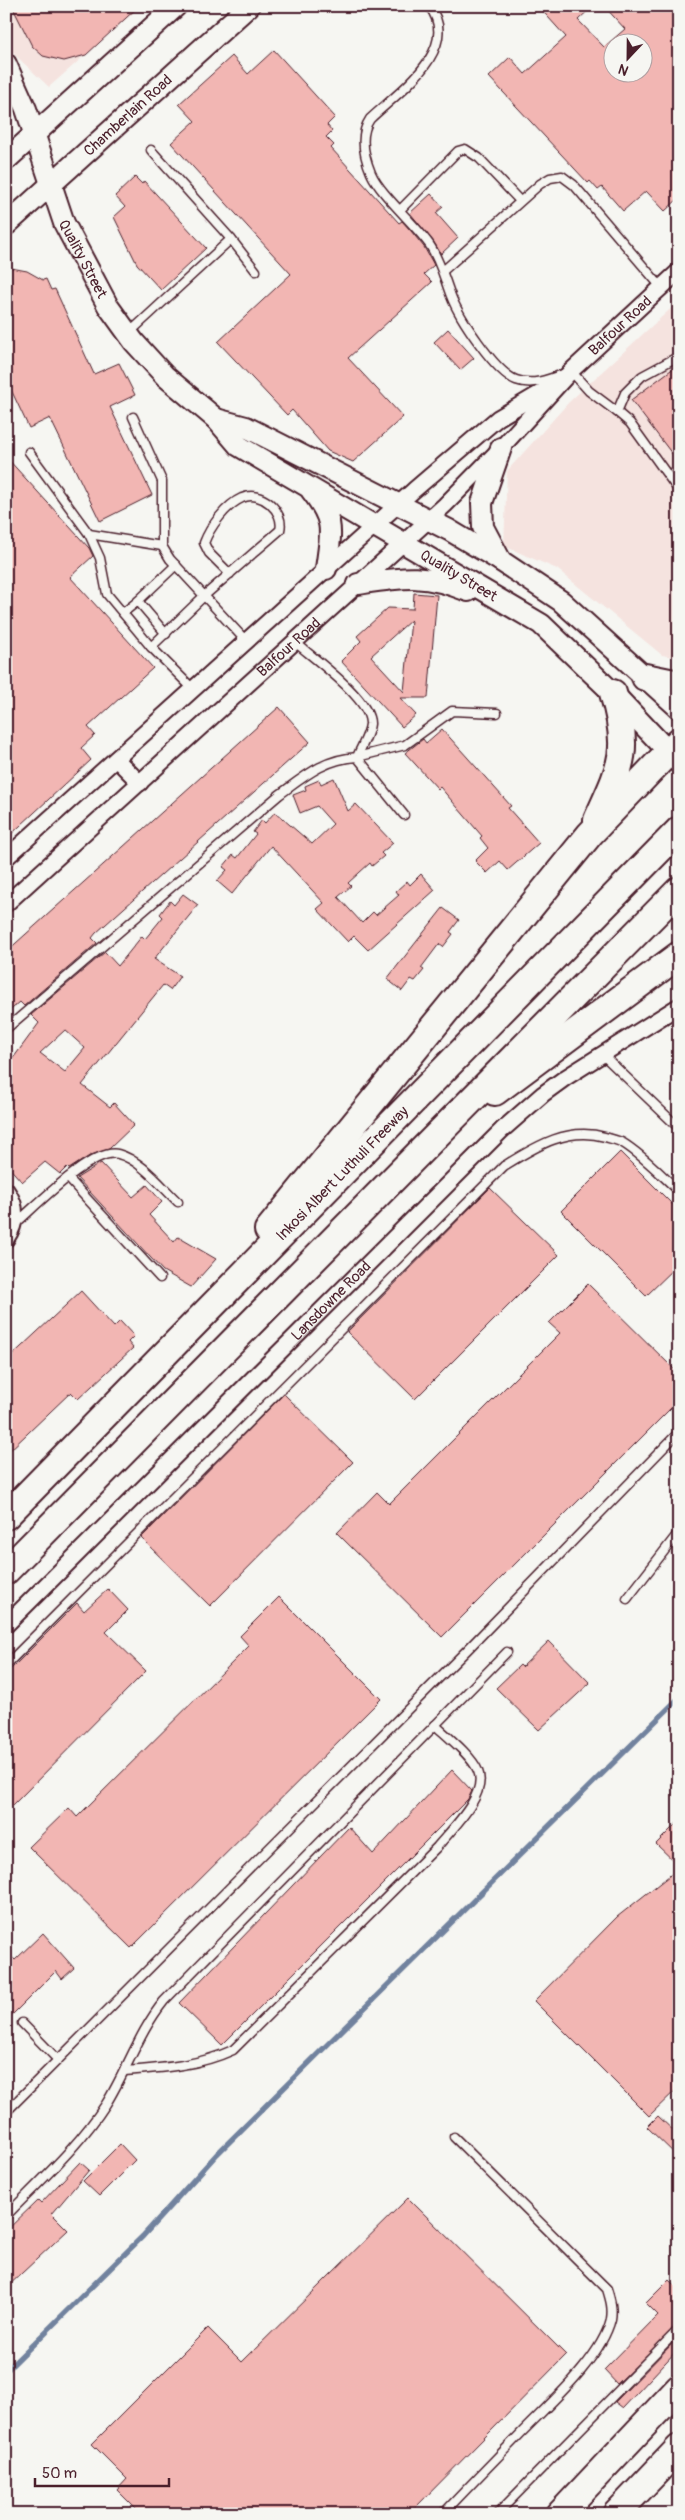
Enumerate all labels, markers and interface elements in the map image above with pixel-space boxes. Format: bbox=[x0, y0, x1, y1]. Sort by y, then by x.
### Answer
north arrow bbox=[602, 32, 652, 82]
text: N bbox=[616, 60, 631, 79]
street label: Chamberlain Road bbox=[80, 70, 176, 160]
street label: Quality Street bbox=[54, 216, 112, 302]
street label: Balfour Road bbox=[584, 292, 656, 360]
street label: Quality Street bbox=[417, 545, 502, 606]
street label: Balfour Road bbox=[253, 613, 325, 681]
street label: Inkosi Albert Luthuli Freeway bbox=[272, 1102, 413, 1245]
street label: Lansdowne Road bbox=[287, 1257, 375, 1345]
scale bar bbox=[35, 2455, 169, 2487]
text: 50 m bbox=[42, 2464, 77, 2483]

